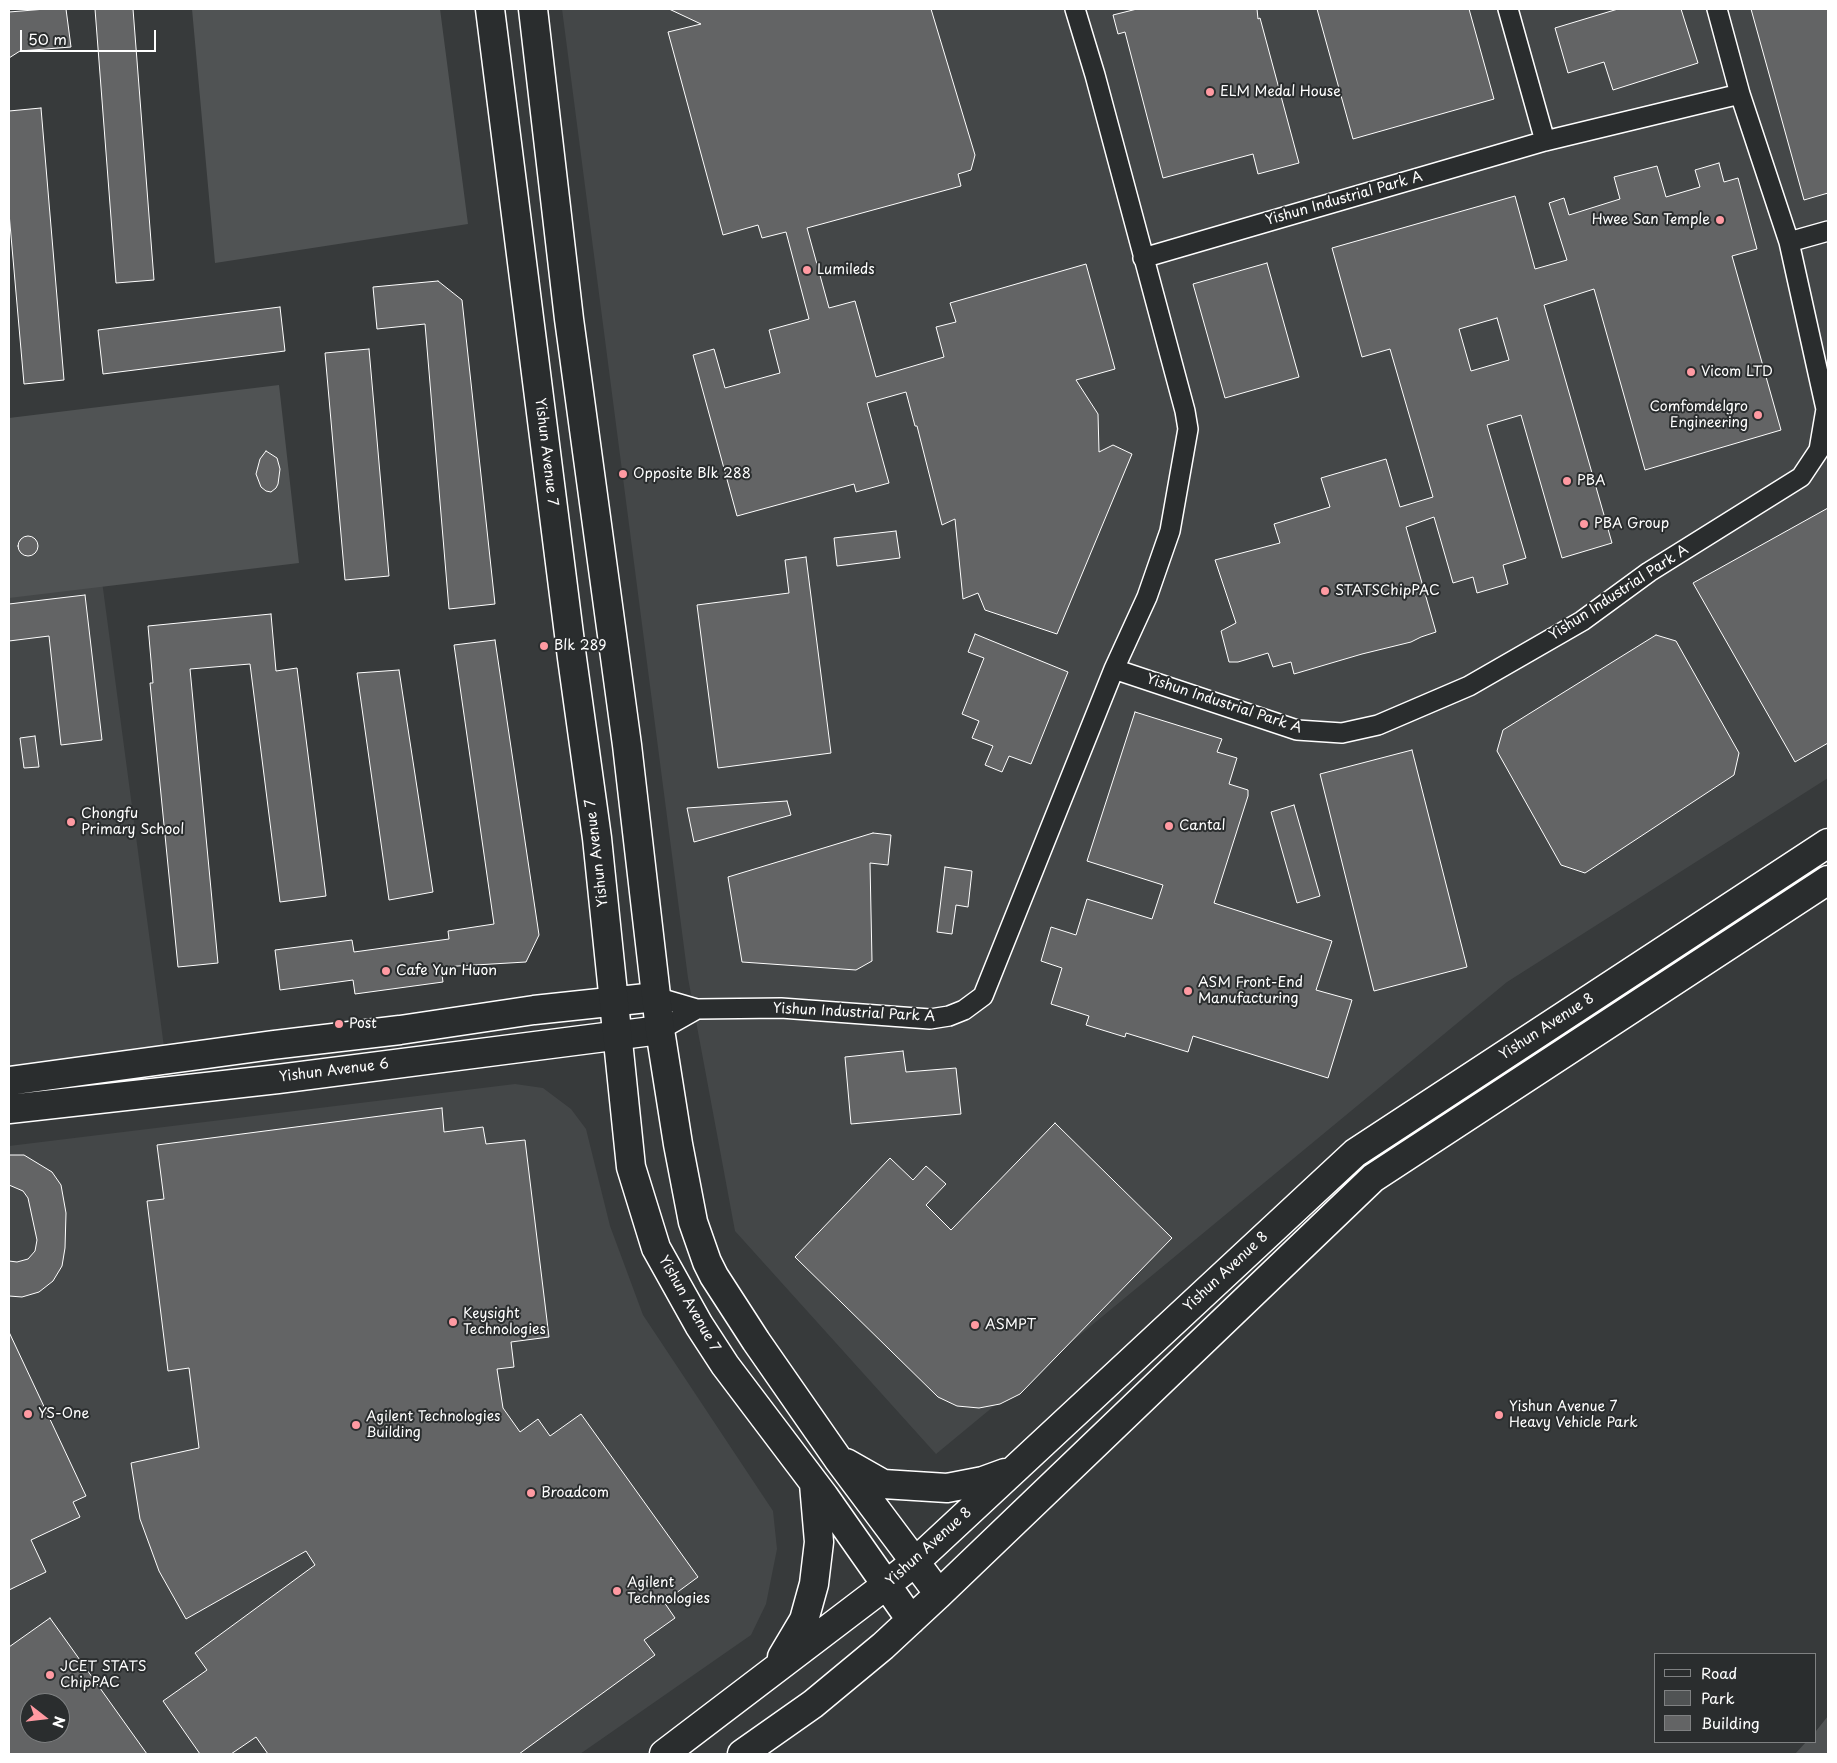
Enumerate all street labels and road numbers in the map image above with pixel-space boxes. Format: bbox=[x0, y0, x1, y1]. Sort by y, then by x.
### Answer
street label: Yishun Industrial Park A bbox=[1264, 169, 1424, 229]
street label: Yishun Avenue 7 bbox=[531, 397, 561, 507]
street label: Yishun Industrial Park A bbox=[1546, 542, 1692, 644]
street label: Yishun Industrial Park A bbox=[1144, 671, 1304, 737]
street label: Yishun Avenue 7 bbox=[582, 798, 612, 908]
street label: Yishun Avenue 8 bbox=[1497, 990, 1597, 1064]
street label: Yishun Industrial Park A bbox=[772, 1000, 936, 1026]
street label: Yishun Avenue 6 bbox=[278, 1056, 390, 1086]
street label: Yishun Avenue 8 bbox=[1180, 1229, 1272, 1315]
street label: Yishun Avenue 7 bbox=[655, 1253, 723, 1355]
street label: Yishun Avenue 8 bbox=[883, 1504, 975, 1590]

